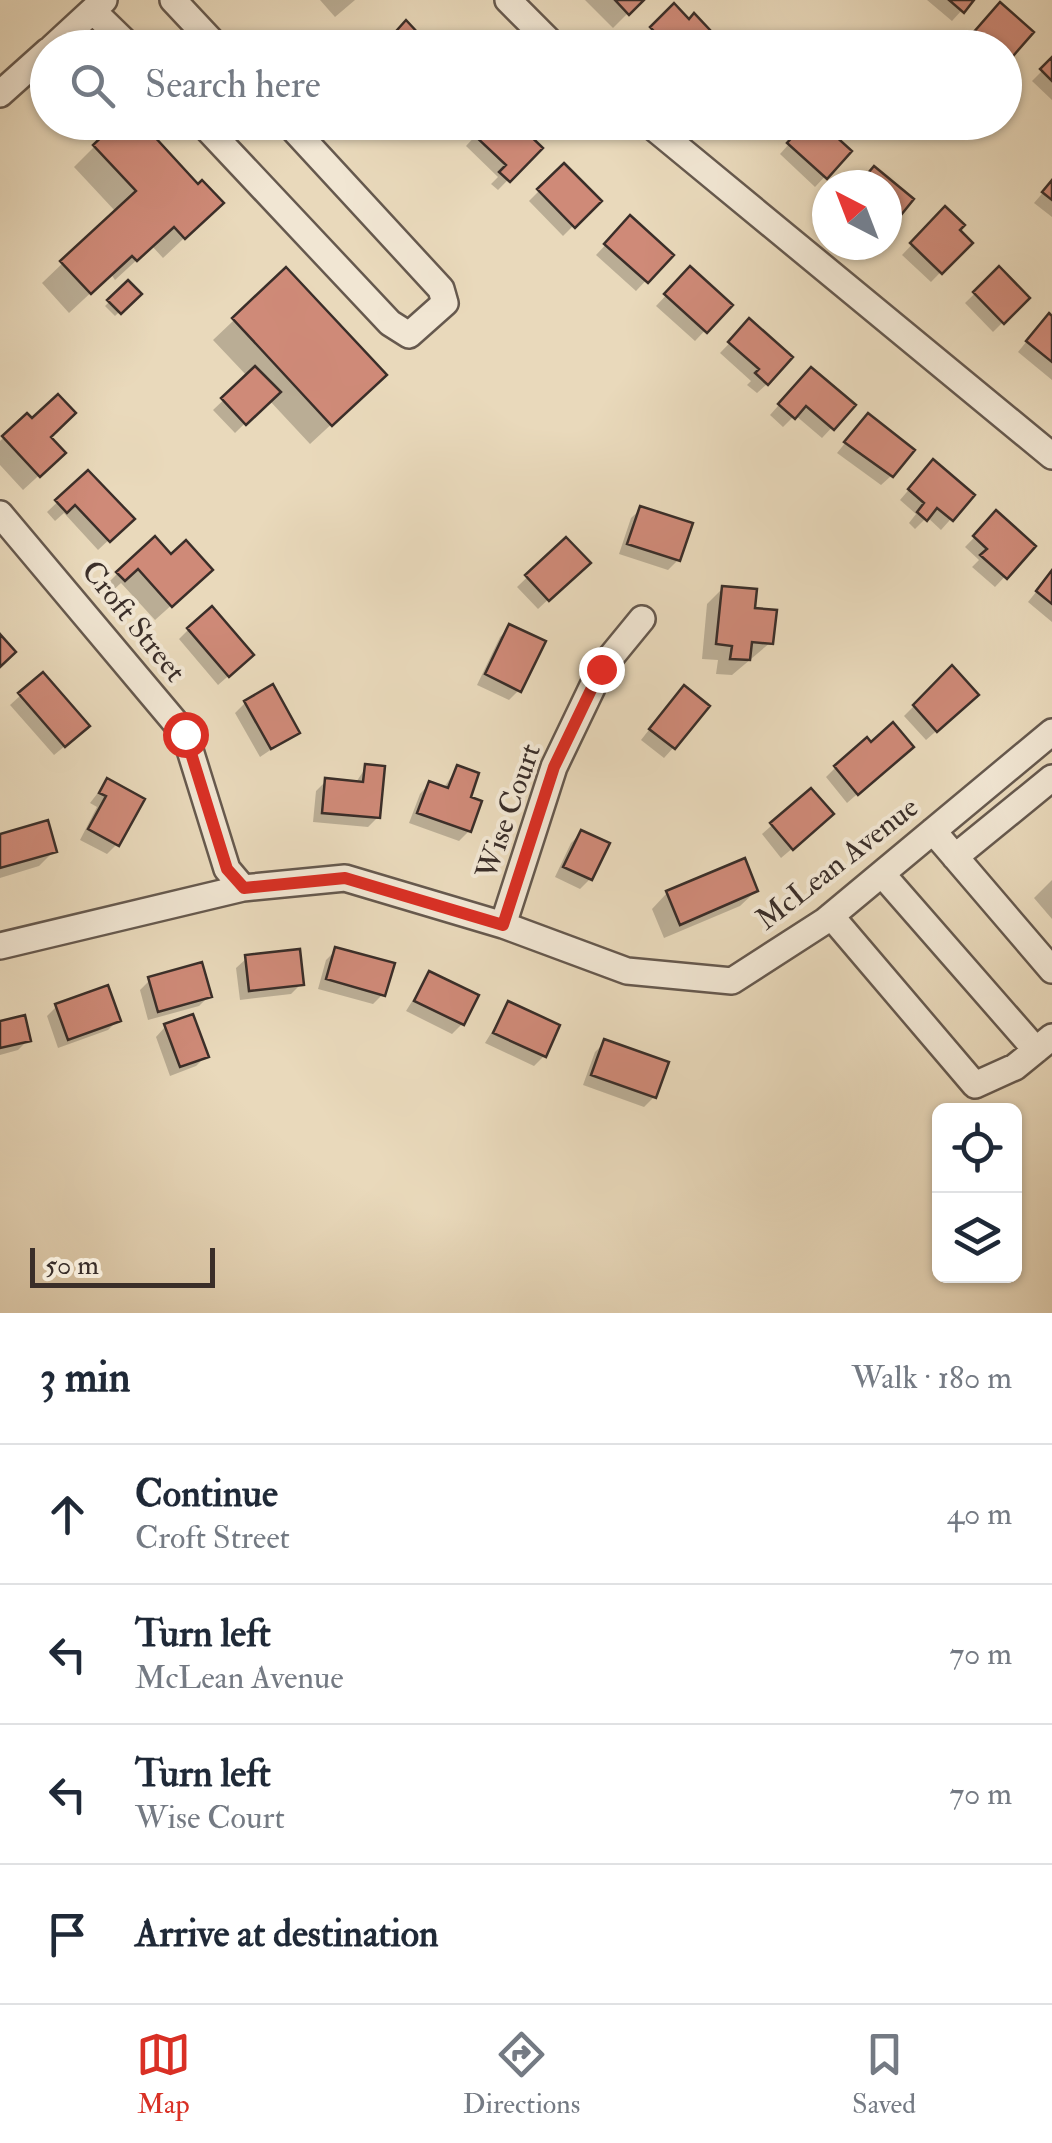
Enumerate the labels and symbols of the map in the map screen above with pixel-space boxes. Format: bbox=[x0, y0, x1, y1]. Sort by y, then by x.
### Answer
north arrow bbox=[812, 170, 902, 260]
street label: Croft Street bbox=[74, 553, 194, 690]
route end bbox=[579, 647, 625, 693]
route start bbox=[163, 712, 209, 758]
street label: Wise Court bbox=[468, 738, 549, 885]
street label: McLean Avenue bbox=[749, 789, 926, 938]
scale bar bbox=[30, 1243, 215, 1288]

